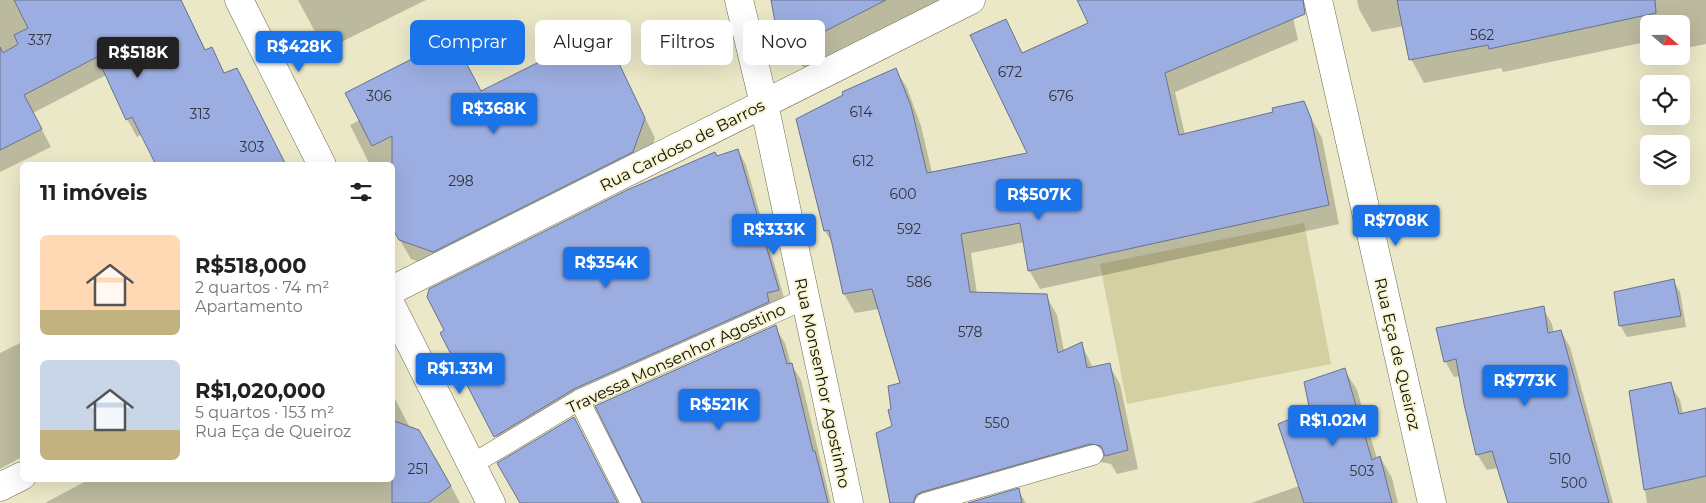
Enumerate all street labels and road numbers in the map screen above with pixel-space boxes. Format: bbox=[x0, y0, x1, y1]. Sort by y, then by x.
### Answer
street label: Rua Cardoso de Barros bbox=[597, 96, 768, 195]
street label: Rua Monsenhor Agostinho bbox=[791, 276, 854, 490]
street label: Rua Eça de Queiroz bbox=[1371, 276, 1424, 432]
street label: Travessa Monsenhor Agostino bbox=[564, 299, 789, 418]

